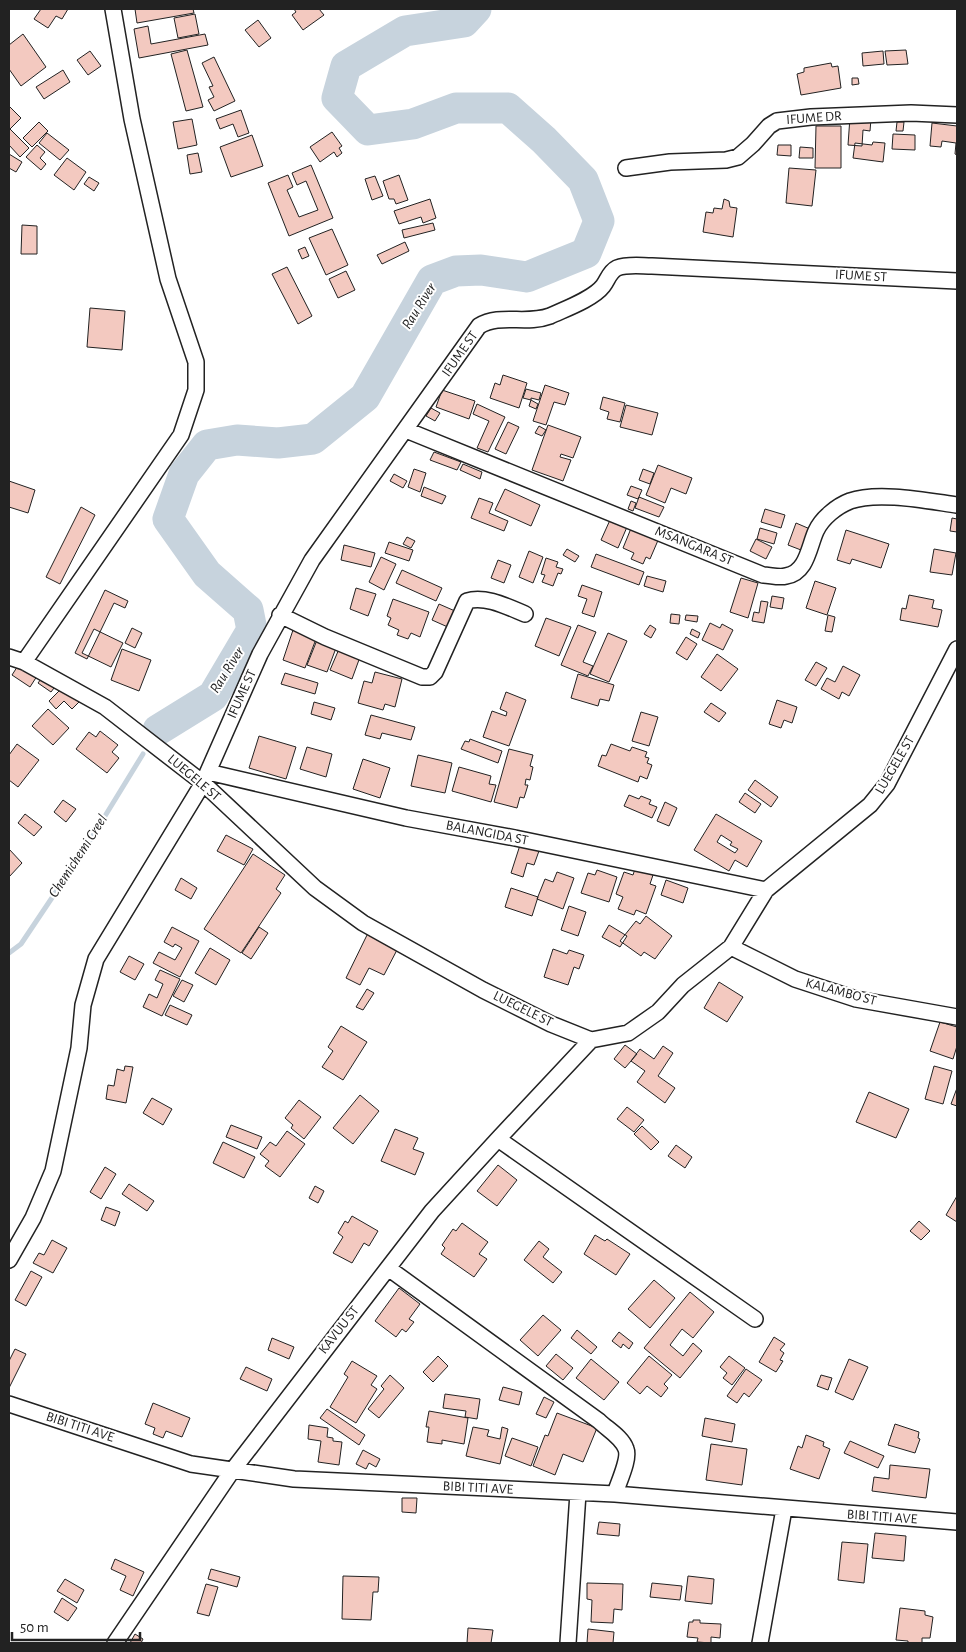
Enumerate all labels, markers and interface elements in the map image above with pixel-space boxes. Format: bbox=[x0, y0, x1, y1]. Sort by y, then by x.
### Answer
street label: IFUME DR bbox=[786, 109, 842, 127]
street label: IFUME ST bbox=[835, 268, 887, 284]
water label: Rau River bbox=[399, 280, 439, 332]
street label: IFUME ST bbox=[439, 329, 481, 379]
street label: MSANGARA ST bbox=[653, 524, 735, 568]
water label: Rau River bbox=[207, 644, 247, 696]
street label: IFUME ST bbox=[225, 667, 259, 721]
street label: LUEGELE ST bbox=[873, 733, 917, 796]
street label: LUEGELE ST bbox=[165, 752, 223, 804]
water label: Chemichemi Creel bbox=[46, 812, 110, 900]
street label: BALANGIDA ST bbox=[445, 818, 529, 848]
street label: KALAMBO ST bbox=[804, 976, 878, 1008]
street label: LUEGELE ST bbox=[491, 989, 555, 1029]
street label: KAVUU ST bbox=[316, 1303, 362, 1357]
street label: BIBI TITI AVE bbox=[44, 1409, 116, 1445]
street label: BIBI TITI AVE bbox=[442, 1479, 514, 1497]
street label: BIBI TITI AVE bbox=[846, 1508, 918, 1526]
scale bar bbox=[12, 1610, 140, 1642]
text: 50 m bbox=[20, 1620, 49, 1635]

